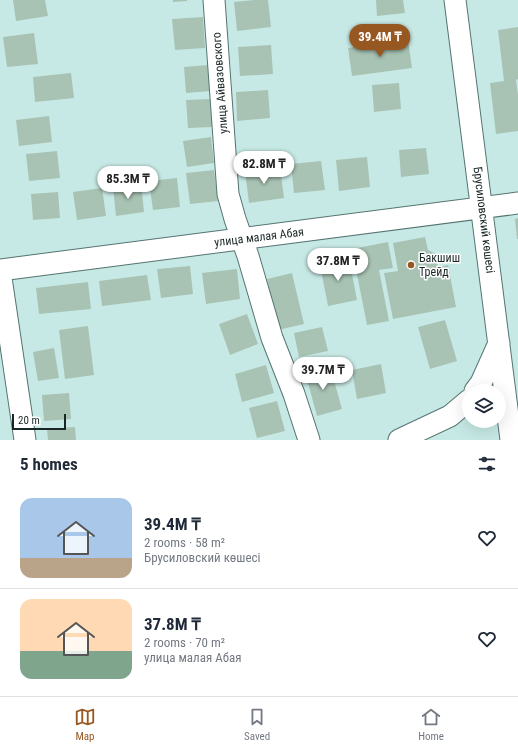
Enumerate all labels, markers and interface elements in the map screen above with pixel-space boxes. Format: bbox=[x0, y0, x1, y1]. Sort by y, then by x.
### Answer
pin: 39.4M ₸ bbox=[343, 24, 417, 58]
text: 39.4M ₸ bbox=[358, 29, 402, 44]
street label: улица Айвазовского bbox=[209, 32, 231, 134]
pin: 82.8M ₸ bbox=[227, 151, 301, 185]
text: 82.8M ₸ bbox=[242, 156, 286, 171]
pin: 85.3M ₸ bbox=[91, 166, 165, 200]
street label: Брусиловский көшесі bbox=[471, 166, 497, 274]
text: 85.3M ₸ bbox=[106, 171, 150, 186]
street label: улица малая Абая bbox=[213, 225, 305, 249]
pin: 37.8M ₸ bbox=[301, 248, 375, 282]
place label: Бакшиш Трейд bbox=[419, 251, 460, 279]
text: 37.8M ₸ bbox=[316, 253, 360, 268]
marker: Бакшиш Трейд bbox=[406, 260, 416, 270]
pin: 39.7M ₸ bbox=[286, 357, 360, 391]
text: 39.7M ₸ bbox=[301, 362, 345, 377]
map controls bbox=[462, 384, 506, 428]
button: layers bbox=[462, 384, 506, 428]
scale bar bbox=[12, 412, 66, 431]
text: 20 m bbox=[18, 414, 40, 427]
icon: filters bbox=[476, 453, 498, 475]
text: 5 homes bbox=[20, 454, 78, 474]
icon: home bbox=[52, 514, 100, 562]
text: 39.4M ₸ bbox=[144, 514, 201, 534]
icon: heart bbox=[476, 527, 498, 549]
text: 2 rooms · 58 m² bbox=[144, 535, 225, 550]
text: Брусиловский көшесі bbox=[144, 550, 260, 565]
text: 37.8M ₸ bbox=[144, 614, 201, 634]
icon: home bbox=[52, 615, 100, 663]
icon: heart bbox=[476, 628, 498, 650]
text: 2 rooms · 70 m² bbox=[144, 635, 225, 650]
text: улица малая Абая bbox=[144, 650, 241, 665]
tab: Map bbox=[74, 706, 96, 743]
tab: Saved bbox=[244, 706, 270, 743]
tab: Home bbox=[418, 706, 444, 743]

